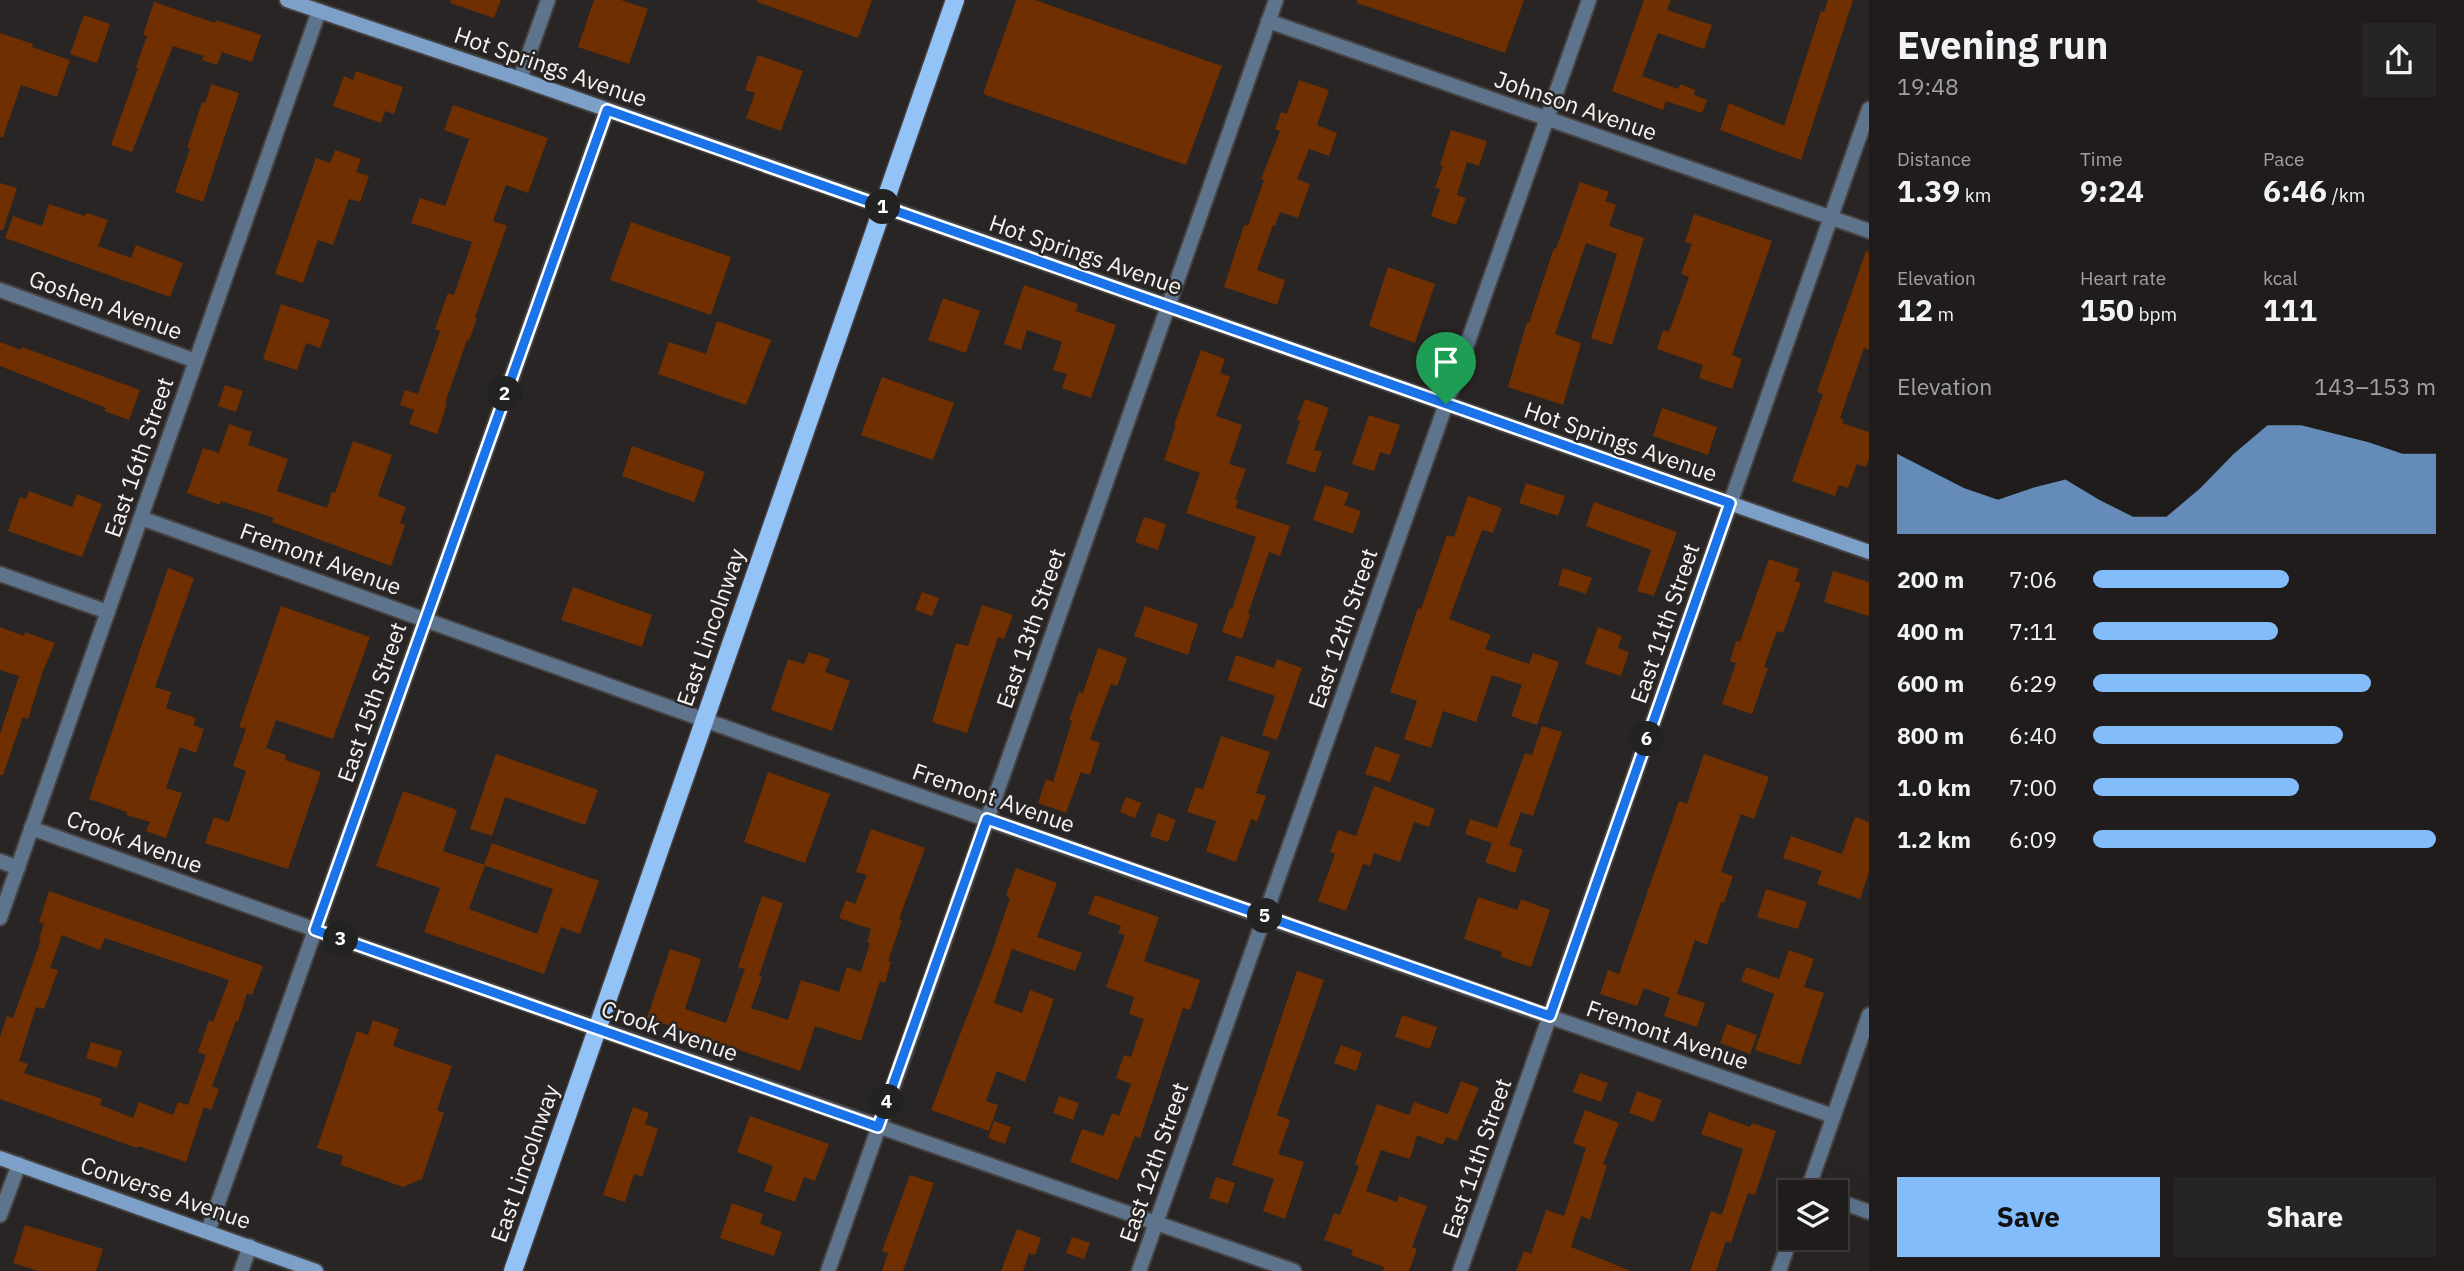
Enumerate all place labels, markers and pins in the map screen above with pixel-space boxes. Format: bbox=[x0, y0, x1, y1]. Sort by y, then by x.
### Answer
pin: 1 bbox=[866, 190, 900, 224]
pin bbox=[1416, 332, 1476, 404]
pin: 2 bbox=[488, 376, 522, 412]
pin: 6 bbox=[1630, 722, 1664, 756]
pin: 5 bbox=[1248, 898, 1282, 934]
pin: 3 bbox=[324, 922, 358, 956]
pin: 4 bbox=[870, 1084, 904, 1120]

